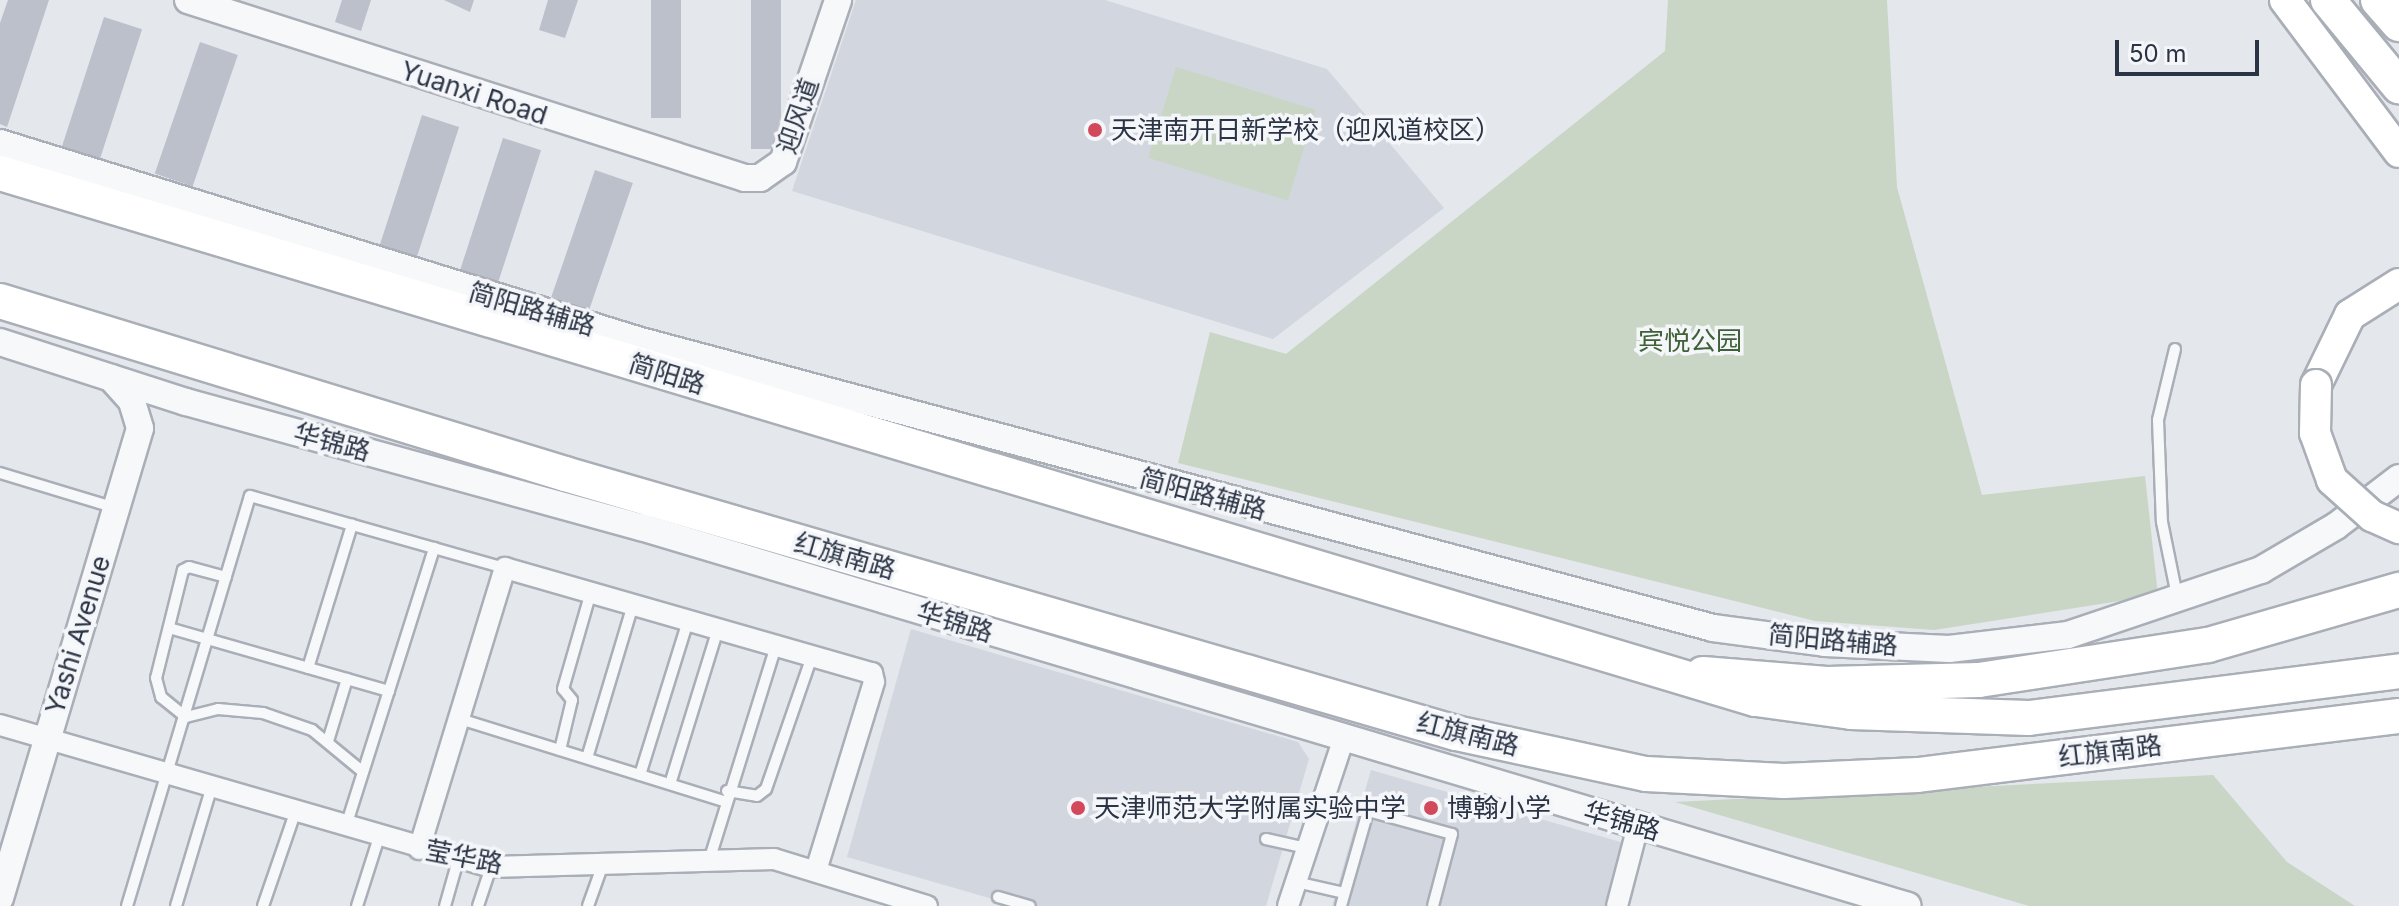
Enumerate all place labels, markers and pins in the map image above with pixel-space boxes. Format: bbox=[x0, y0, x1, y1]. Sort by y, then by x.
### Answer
place label: 天津南开日新学校（迎风道校区） bbox=[1111, 114, 1501, 146]
marker: 天津南开日新学校（迎风道校区） bbox=[1086, 121, 1104, 139]
place label: 天津师范大学附属实验中学 bbox=[1094, 792, 1406, 824]
place label: 博翰小学 bbox=[1447, 792, 1551, 824]
marker: 天津师范大学附属实验中学 bbox=[1069, 799, 1087, 817]
marker: 博翰小学 bbox=[1422, 799, 1440, 817]

